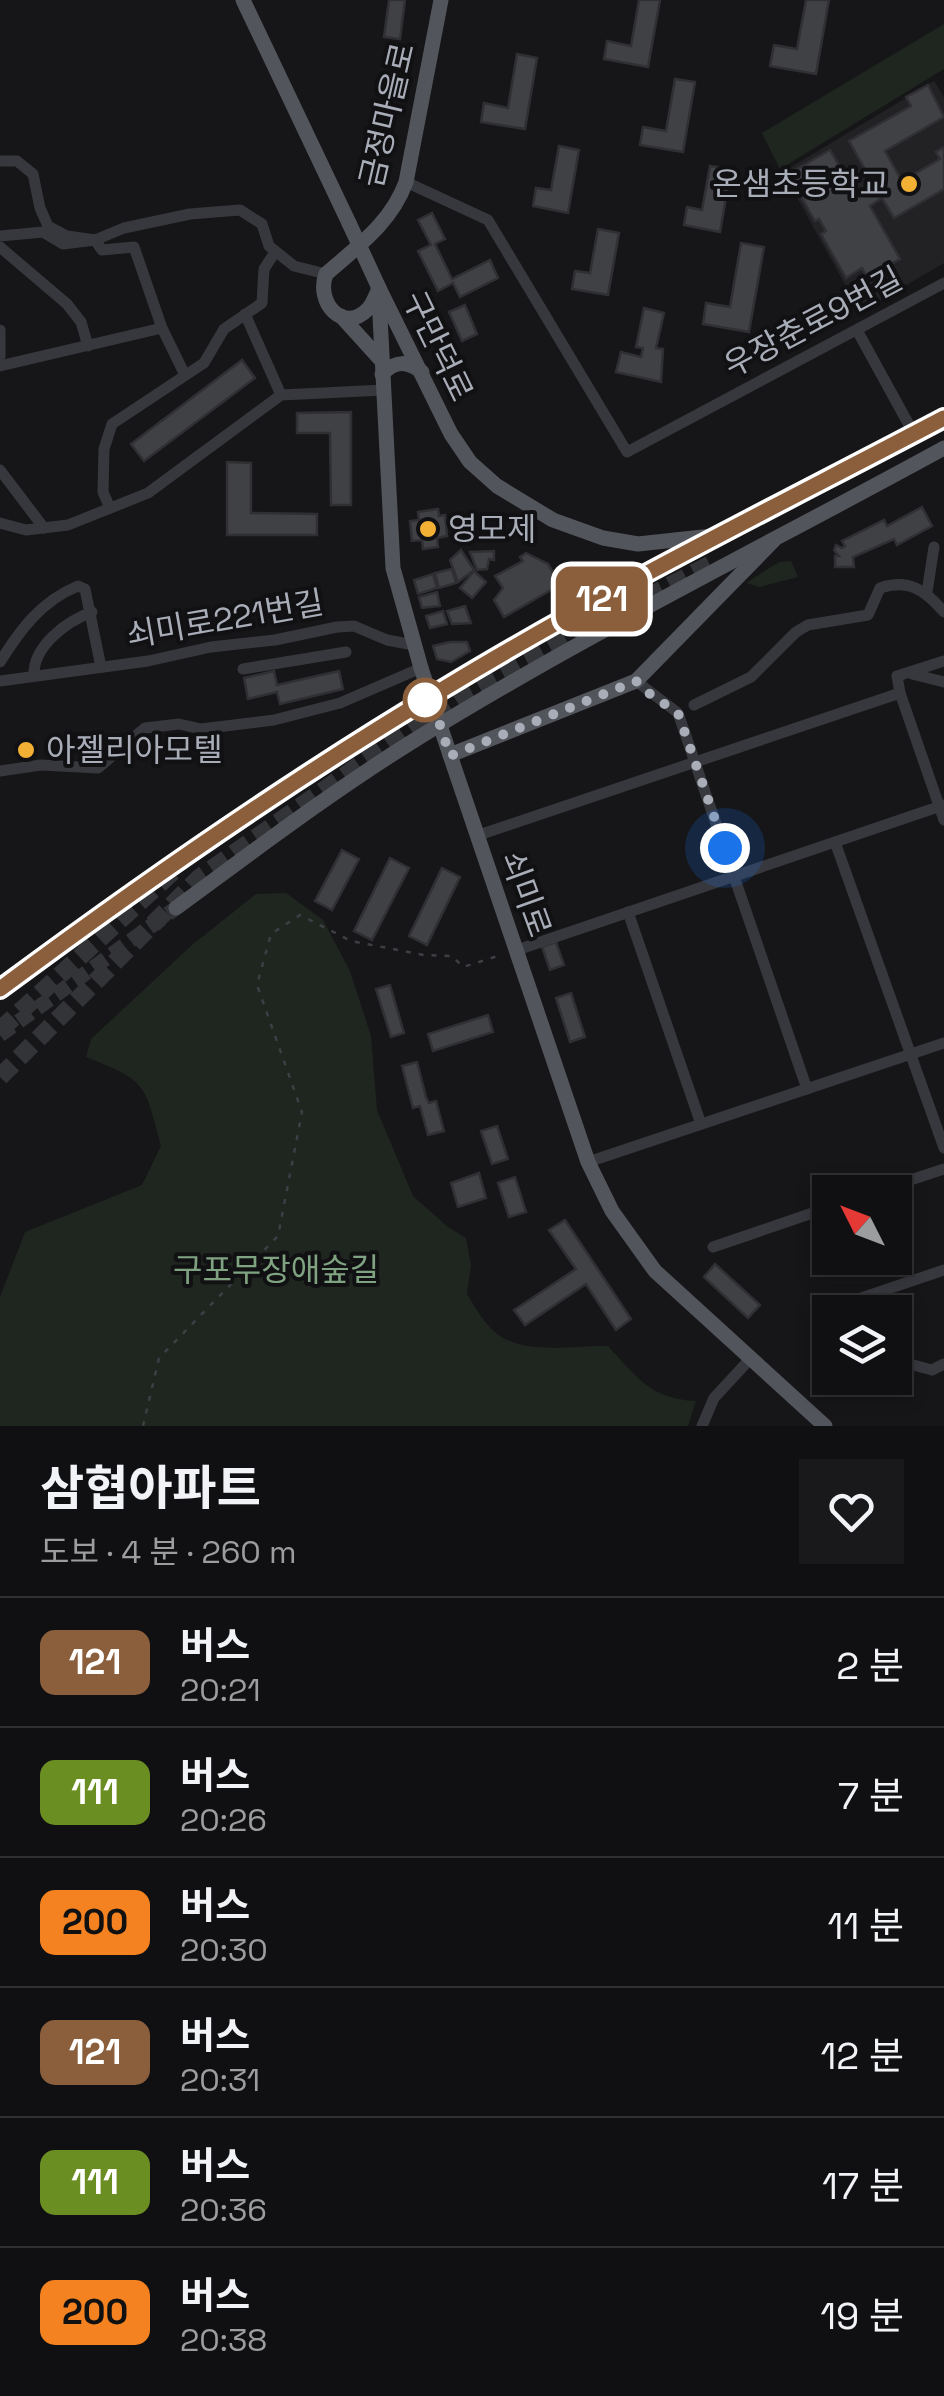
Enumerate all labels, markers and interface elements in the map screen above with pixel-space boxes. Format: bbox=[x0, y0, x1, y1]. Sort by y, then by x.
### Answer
street label: 금정마을로 bbox=[351, 39, 423, 191]
place label: 온샘초등학교 bbox=[712, 164, 889, 204]
marker: 온샘초등학교 bbox=[898, 173, 920, 195]
street label: 우장춘로9번길 bbox=[717, 258, 909, 386]
street label: 구만덕로 bbox=[394, 284, 482, 408]
place label: 영모제 bbox=[448, 509, 536, 549]
marker: 영모제 bbox=[417, 518, 439, 540]
line badge: 121 bbox=[544, 566, 660, 632]
text: 121 bbox=[576, 577, 628, 621]
street label: 쇠미로221번길 bbox=[123, 582, 327, 656]
unlabelled marker bbox=[404, 679, 446, 721]
place label: 아젤리아모텔 bbox=[46, 730, 223, 770]
marker: 아젤리아모텔 bbox=[15, 739, 37, 761]
your location bbox=[700, 823, 750, 873]
street label: 쇠미로 bbox=[492, 846, 560, 942]
north arrow bbox=[812, 1175, 912, 1275]
map controls bbox=[812, 1175, 912, 1395]
park label: 구포무장애숲길 bbox=[173, 1250, 379, 1290]
button: layers bbox=[812, 1295, 912, 1395]
text: 삼협아파트 bbox=[40, 1458, 261, 1519]
button: heart bbox=[799, 1459, 904, 1564]
text: 도보 · 4 분 · 260 m bbox=[40, 1532, 297, 1572]
text: 버스 bbox=[180, 1622, 250, 1670]
text: 121 bbox=[69, 1640, 121, 1684]
text: 2 분 bbox=[836, 1642, 904, 1690]
text: 20:21 bbox=[180, 1670, 261, 1710]
text: 버스 bbox=[180, 1752, 250, 1800]
text: 111 bbox=[71, 1770, 119, 1814]
text: 7 분 bbox=[838, 1772, 904, 1820]
text: 20:26 bbox=[180, 1800, 267, 1840]
text: 버스 bbox=[180, 1882, 250, 1930]
text: 200 bbox=[62, 1900, 128, 1944]
text: 11 분 bbox=[828, 1902, 904, 1950]
text: 20:30 bbox=[180, 1930, 268, 1970]
text: 버스 bbox=[180, 2012, 250, 2060]
text: 121 bbox=[69, 2030, 121, 2074]
text: 12 분 bbox=[820, 2032, 904, 2080]
text: 20:31 bbox=[180, 2060, 260, 2100]
text: 버스 bbox=[180, 2142, 250, 2190]
text: 111 bbox=[71, 2160, 119, 2204]
text: 17 분 bbox=[822, 2162, 904, 2210]
text: 20:36 bbox=[180, 2190, 267, 2230]
text: 버스 bbox=[180, 2272, 250, 2320]
text: 200 bbox=[62, 2290, 128, 2334]
text: 19 분 bbox=[820, 2292, 904, 2340]
text: 20:38 bbox=[180, 2320, 267, 2360]

